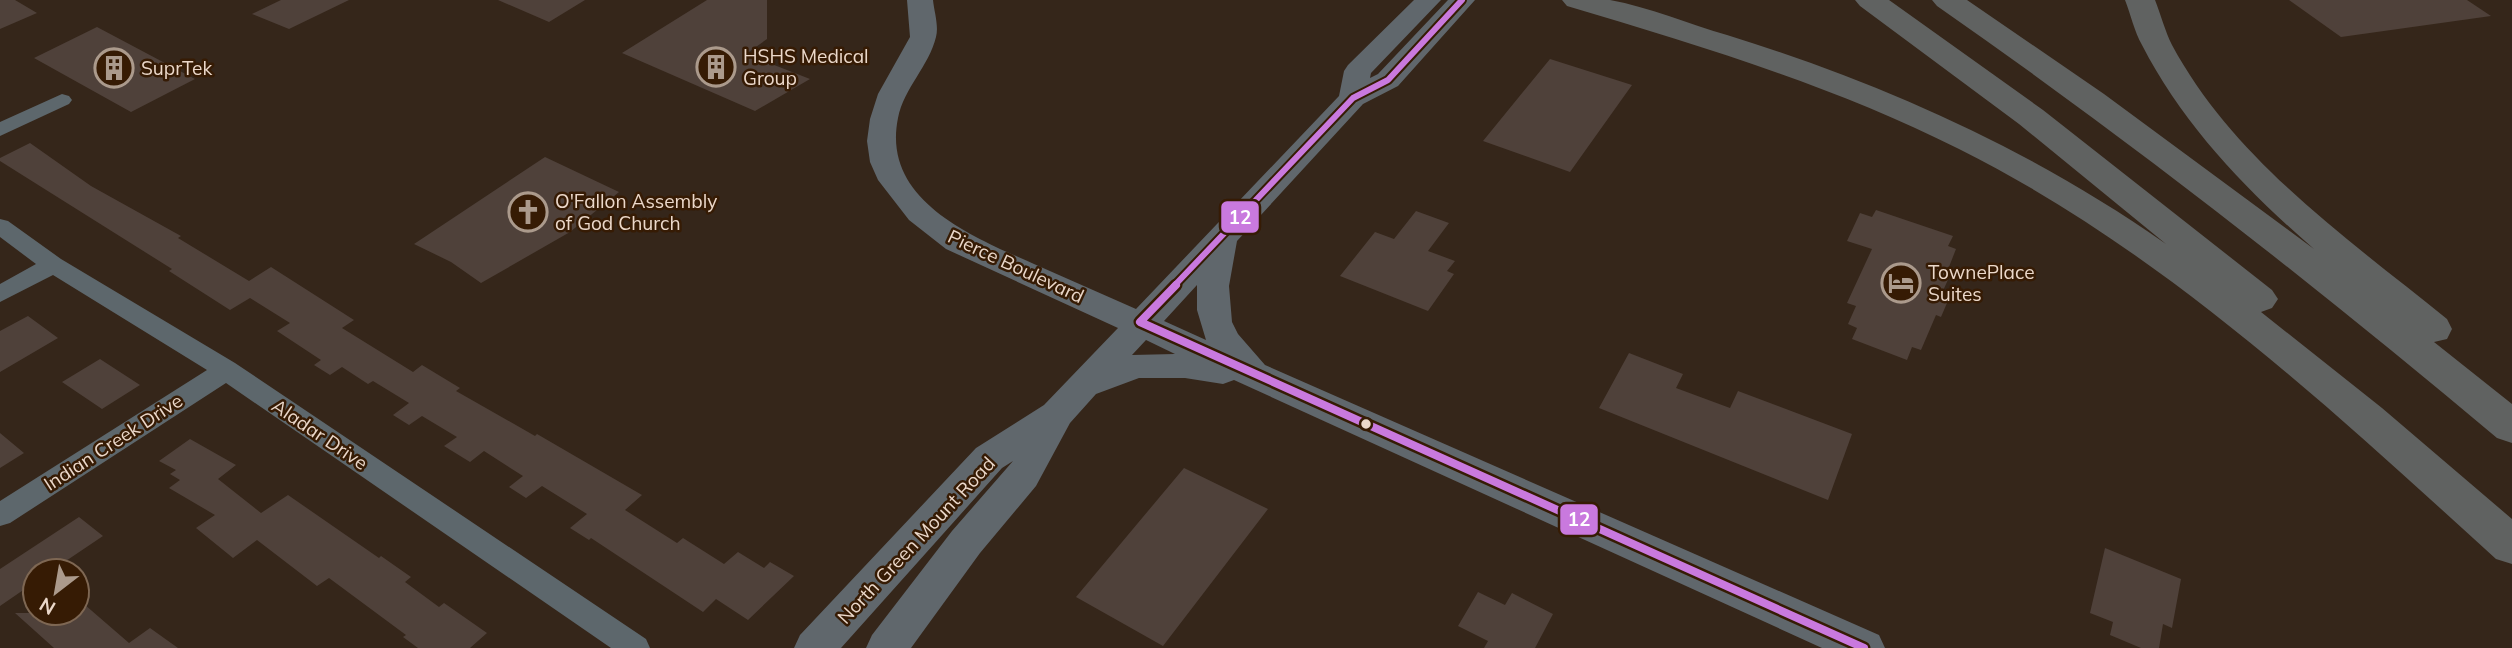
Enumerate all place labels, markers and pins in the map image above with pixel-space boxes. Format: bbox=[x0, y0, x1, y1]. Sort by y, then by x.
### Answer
place label: HSHS Medical Group bbox=[743, 44, 869, 90]
building icon: HSHS Medical Group bbox=[695, 46, 737, 88]
building icon: SuprTek bbox=[93, 47, 135, 89]
place label: SuprTek bbox=[141, 56, 212, 80]
place label: O'Fallon Assembly of God Church bbox=[555, 189, 717, 235]
church icon: O'Fallon Assembly of God Church bbox=[507, 191, 549, 233]
place label: TownePlace Suites bbox=[1928, 260, 2035, 306]
hotel icon: TownePlace Suites bbox=[1880, 262, 1922, 304]
unlabelled marker bbox=[1359, 417, 1373, 431]

